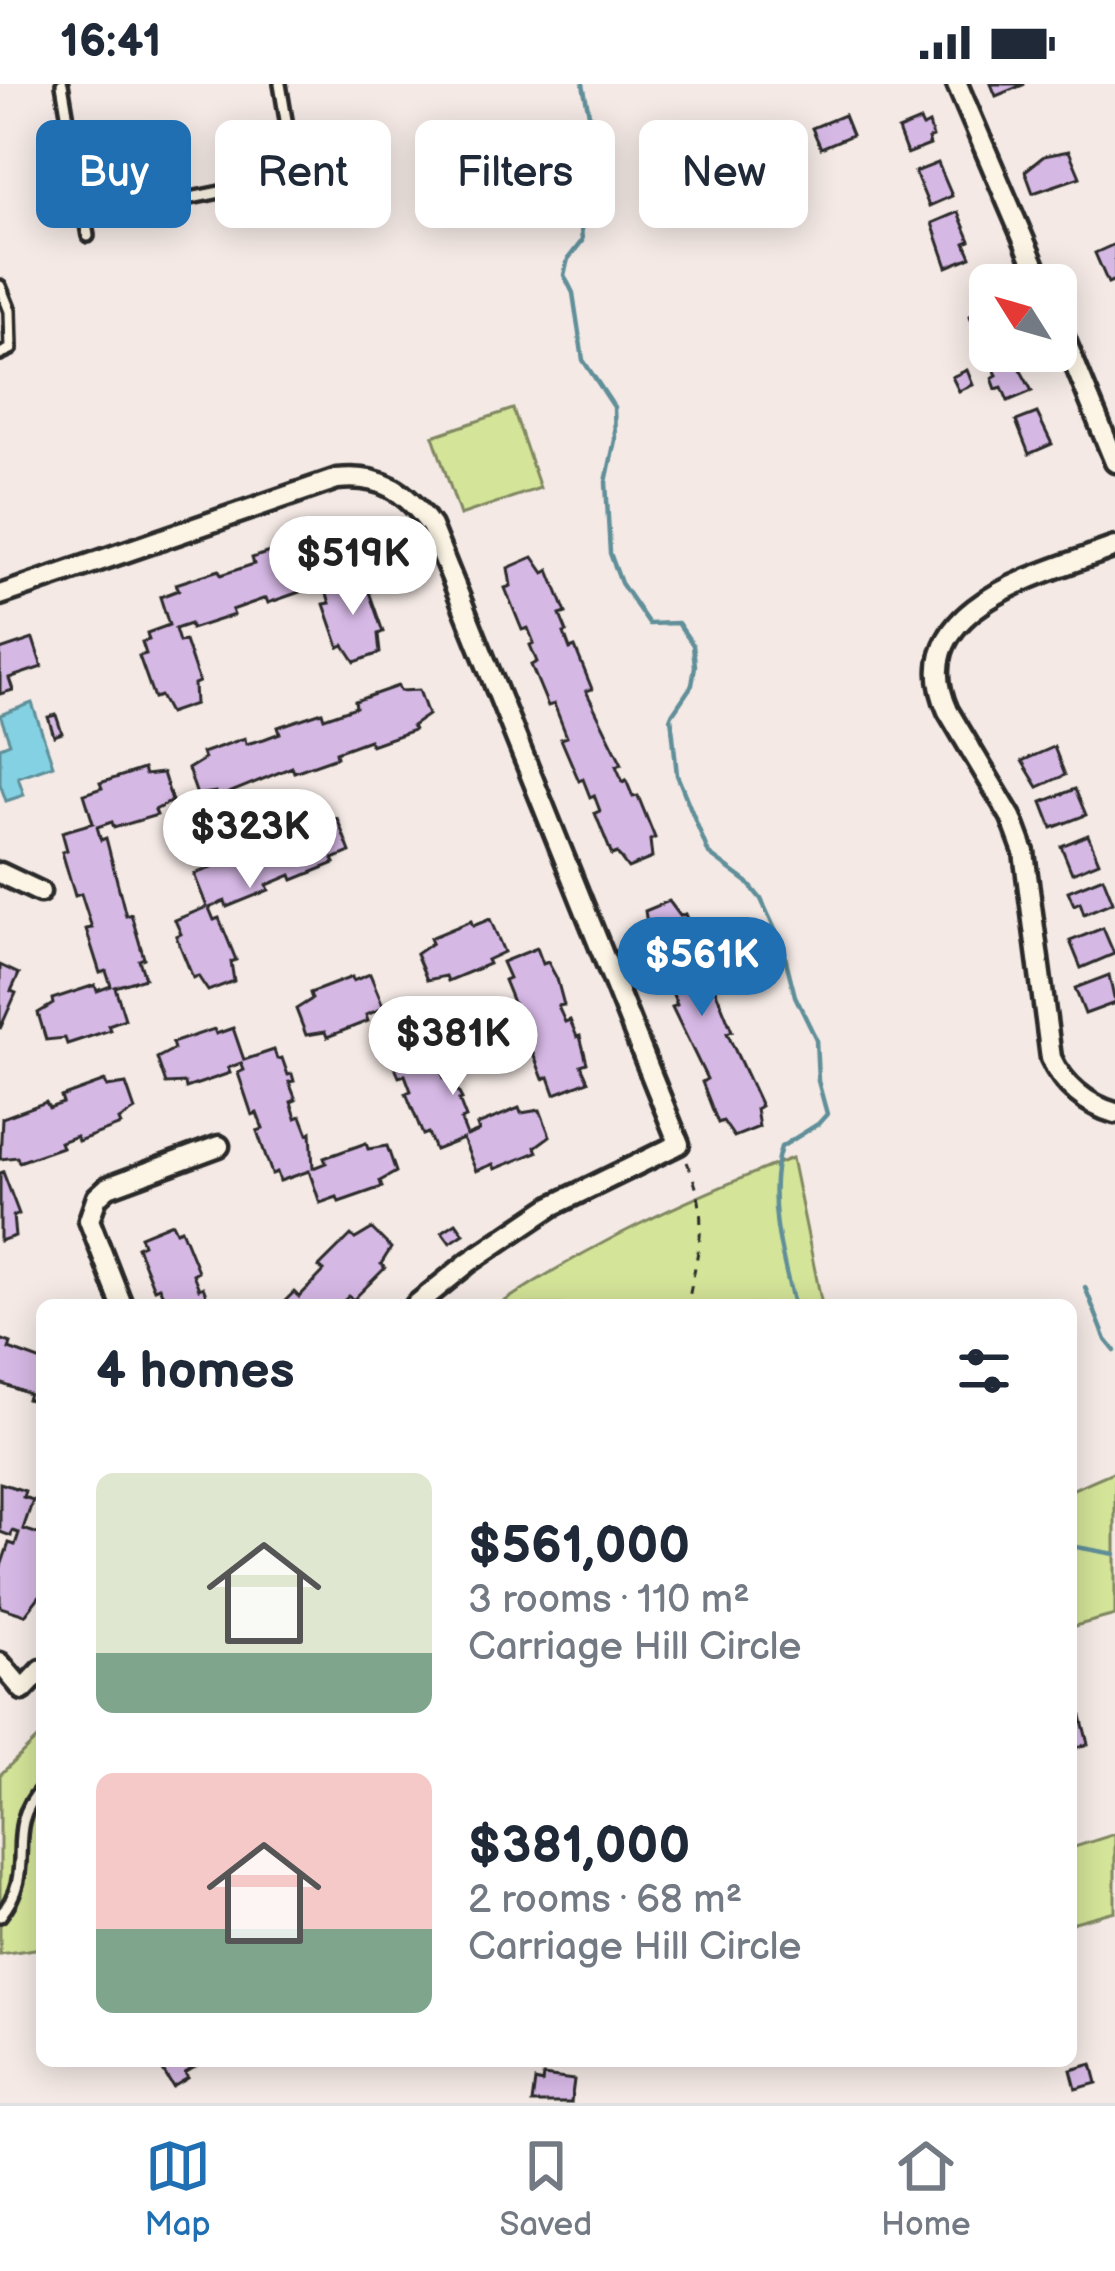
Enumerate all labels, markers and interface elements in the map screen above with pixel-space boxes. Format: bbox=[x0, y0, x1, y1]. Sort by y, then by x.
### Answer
text: 16:41 bbox=[60, 15, 162, 70]
chip: Buy bbox=[36, 120, 191, 228]
chip: Rent bbox=[215, 120, 391, 228]
chip: Filters bbox=[415, 120, 615, 228]
chip: New bbox=[639, 120, 808, 228]
north arrow bbox=[969, 264, 1077, 372]
map controls bbox=[969, 264, 1077, 372]
pin: $519K bbox=[269, 516, 437, 618]
text: $519K bbox=[296, 531, 410, 578]
pin: $323K bbox=[166, 789, 334, 891]
text: $323K bbox=[190, 804, 310, 851]
pin: $561K bbox=[618, 917, 786, 1019]
text: $561K bbox=[645, 932, 759, 979]
pin: $381K bbox=[369, 996, 537, 1098]
text: $381K bbox=[396, 1011, 510, 1058]
icon: filters bbox=[951, 1338, 1017, 1404]
text: 4 homes bbox=[96, 1341, 295, 1402]
text: $561,000 bbox=[468, 1516, 690, 1577]
icon: home bbox=[192, 1521, 336, 1665]
text: 3 rooms · 110 m² bbox=[468, 1577, 750, 1624]
text: Carriage Hill Circle bbox=[468, 1624, 801, 1671]
text: $381,000 bbox=[468, 1816, 690, 1877]
icon: home bbox=[192, 1821, 336, 1965]
text: 2 rooms · 68 m² bbox=[468, 1877, 742, 1924]
text: Carriage Hill Circle bbox=[468, 1924, 801, 1971]
tab: Map bbox=[144, 2133, 211, 2245]
tab: Saved bbox=[499, 2133, 592, 2245]
tab: Home bbox=[881, 2133, 971, 2245]

